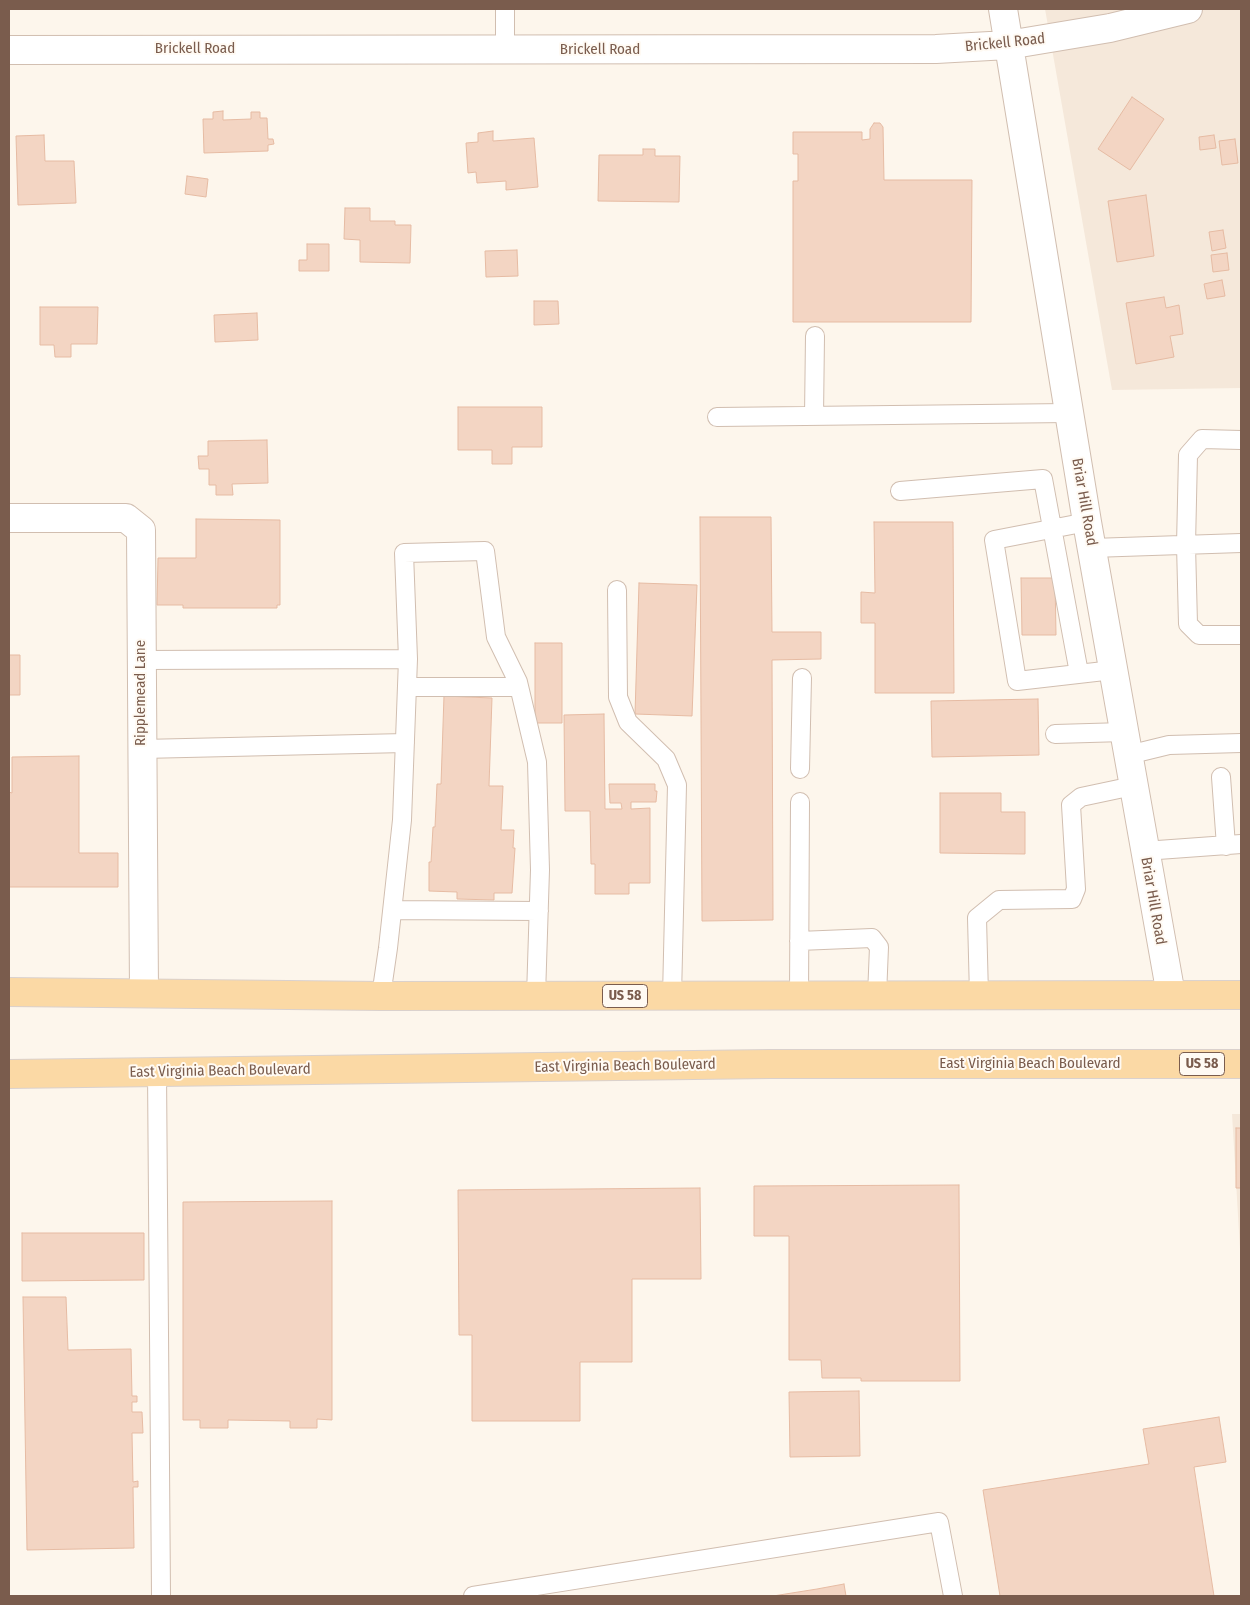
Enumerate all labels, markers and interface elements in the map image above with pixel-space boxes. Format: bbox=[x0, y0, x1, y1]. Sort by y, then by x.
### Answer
street label: Brickell Road bbox=[964, 30, 1046, 56]
street label: Brickell Road bbox=[155, 40, 235, 58]
street label: Brickell Road bbox=[560, 41, 640, 59]
street label: Briar Hill Road bbox=[1067, 457, 1101, 547]
street label: Ripplemead Lane bbox=[132, 640, 150, 746]
street label: Briar Hill Road bbox=[1136, 856, 1170, 946]
road number: US 58 bbox=[602, 984, 648, 1008]
road number: US 58 bbox=[1180, 1052, 1224, 1076]
street label: East Virginia Beach Boulevard bbox=[534, 1055, 716, 1077]
street label: East Virginia Beach Boulevard bbox=[939, 1055, 1121, 1073]
street label: East Virginia Beach Boulevard bbox=[129, 1060, 311, 1082]

